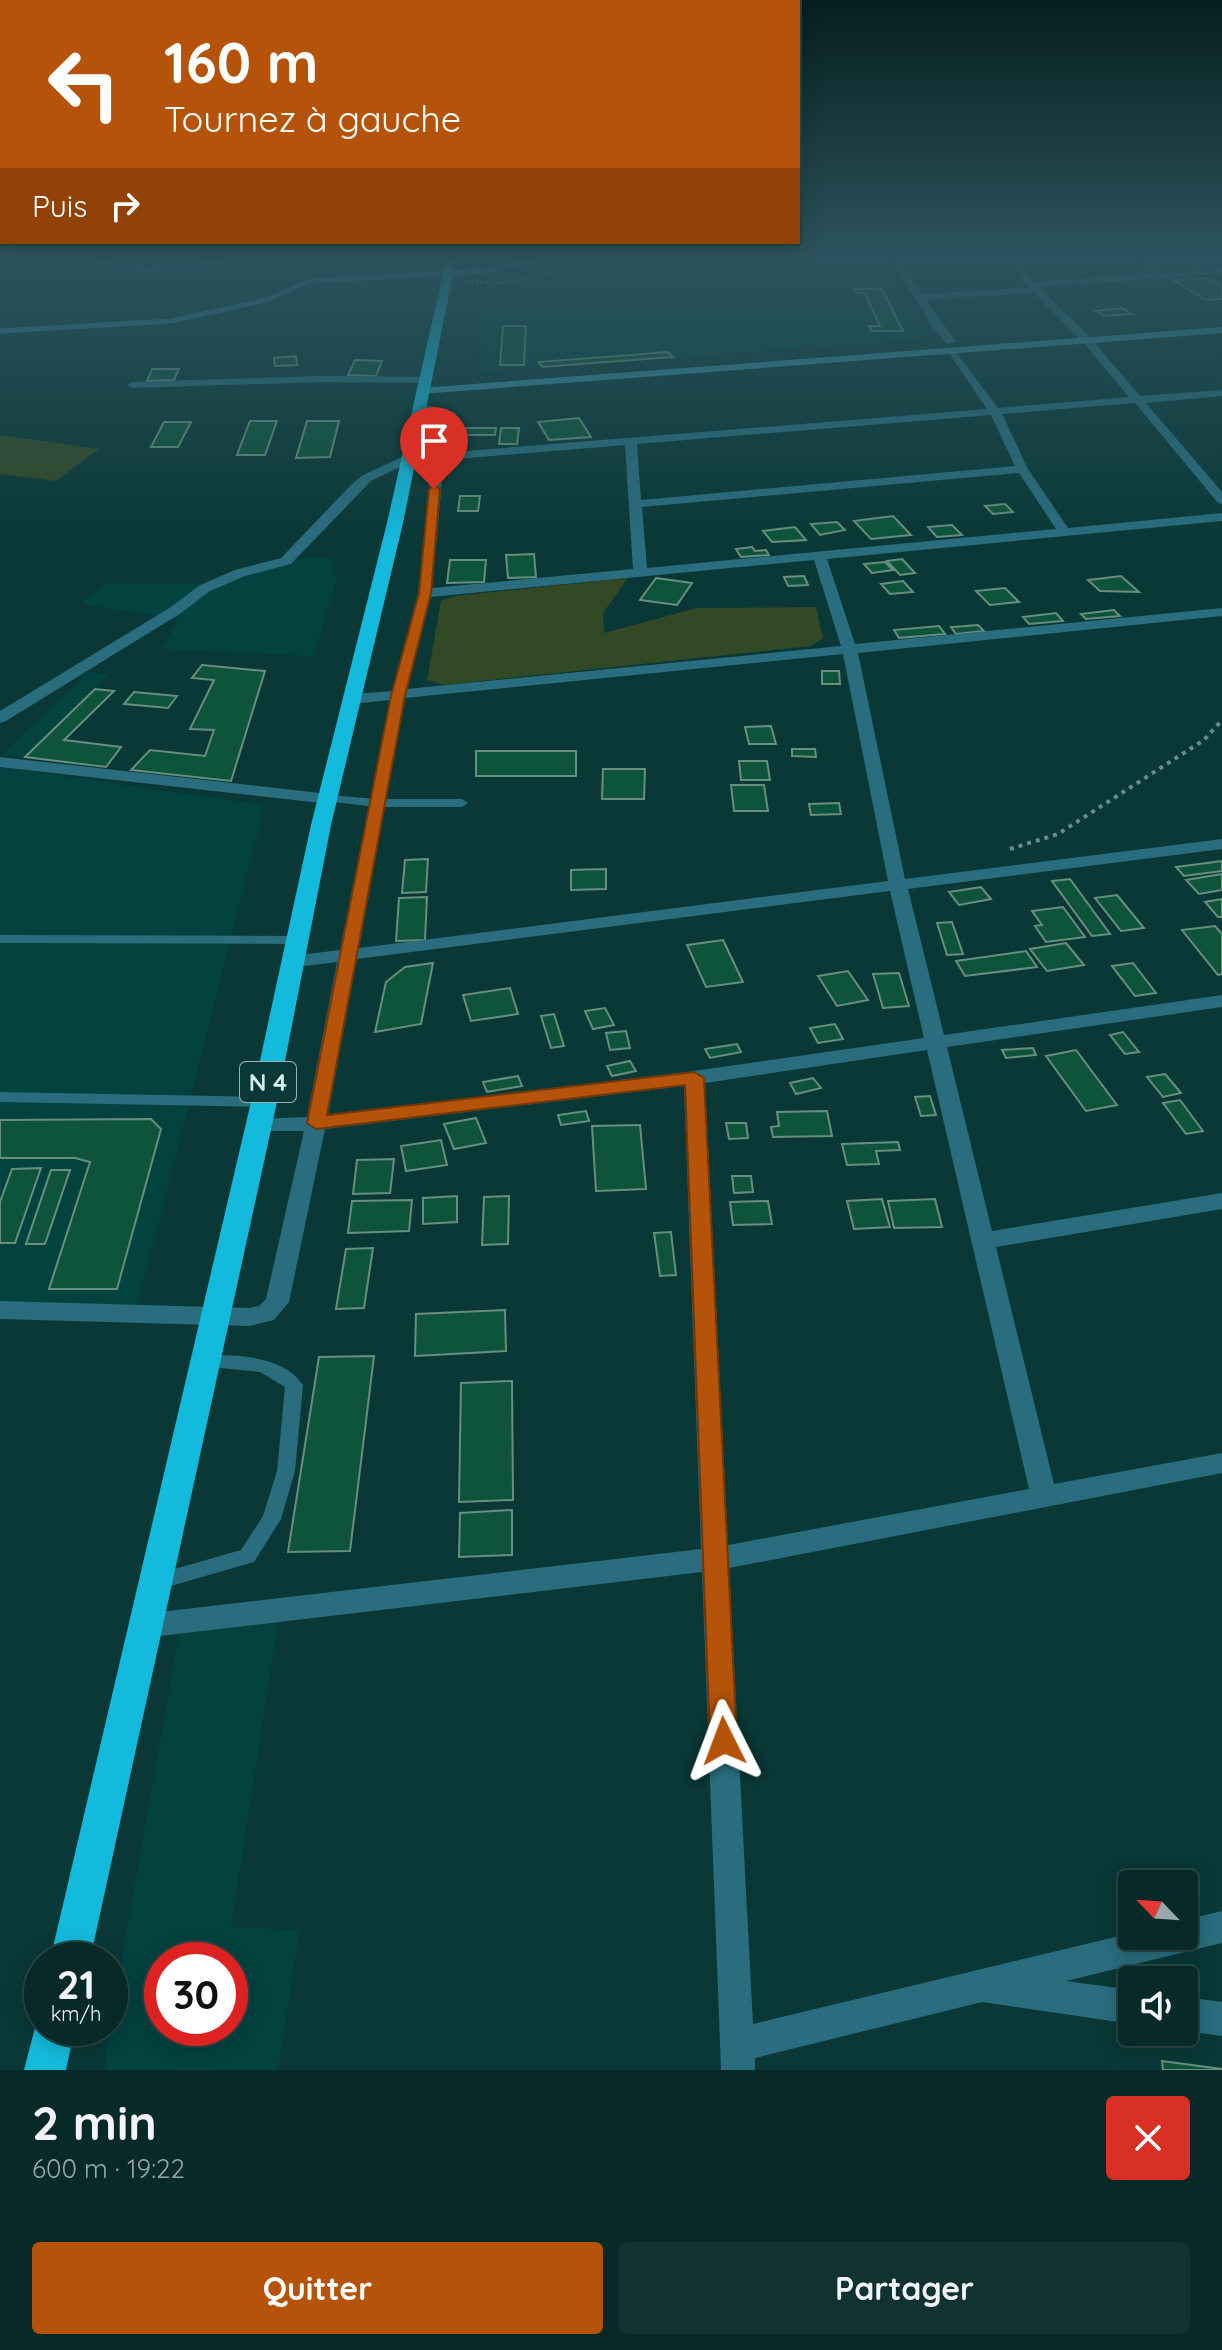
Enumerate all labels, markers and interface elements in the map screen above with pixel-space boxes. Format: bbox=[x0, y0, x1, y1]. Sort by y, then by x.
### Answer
text: 160 m bbox=[164, 27, 318, 97]
icon: left bbox=[32, 32, 136, 136]
text: Tournez à gauche bbox=[164, 96, 461, 141]
icon: right bbox=[103, 184, 147, 228]
text: Puis bbox=[32, 187, 87, 225]
pin bbox=[400, 407, 468, 489]
icon: arrive bbox=[412, 419, 456, 463]
road number: N 4 bbox=[240, 1062, 296, 1102]
position arrow bbox=[682, 1699, 766, 1783]
north arrow bbox=[1118, 1870, 1198, 1950]
map controls bbox=[1118, 1870, 1198, 2046]
speed limit sign: 30 bbox=[144, 1942, 248, 2046]
text: 21 bbox=[57, 1959, 95, 2009]
button: sound bbox=[1118, 1966, 1198, 2046]
text: km/h bbox=[51, 2001, 101, 2026]
text: 2 min bbox=[32, 2092, 157, 2152]
button: close bbox=[1106, 2096, 1190, 2180]
text: 600 m · 19:22 bbox=[32, 2152, 185, 2185]
button: Quitter bbox=[32, 2242, 603, 2334]
button: Partager bbox=[619, 2242, 1190, 2334]

